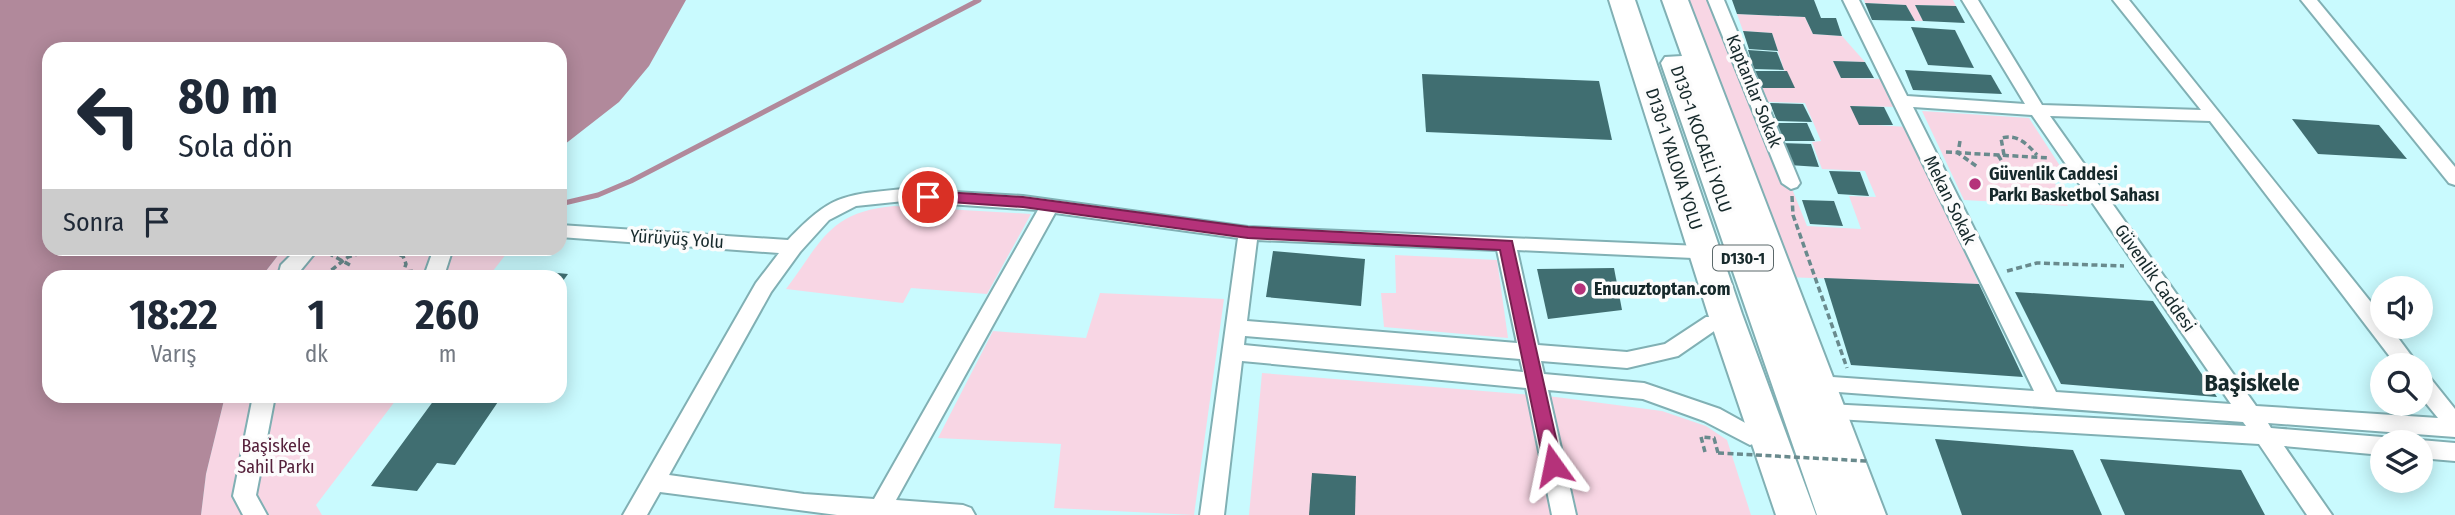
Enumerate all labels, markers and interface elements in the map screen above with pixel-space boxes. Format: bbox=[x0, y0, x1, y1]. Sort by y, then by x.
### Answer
street label: Kaptanlar Sokak bbox=[1721, 31, 1787, 151]
street label: D130-1 KOCAELİ YOLU bbox=[1666, 63, 1736, 215]
text: 80 m bbox=[178, 67, 278, 126]
icon: left bbox=[63, 70, 154, 161]
street label: D130-1 YALOVA YOLU bbox=[1641, 85, 1707, 233]
text: Sola dön bbox=[178, 127, 293, 165]
street label: Mekan Sokak bbox=[1919, 152, 1981, 249]
place label: Güvenlik Caddesi Parkı Basketbol Sahası bbox=[1989, 163, 2159, 206]
pin bbox=[898, 167, 958, 227]
marker: Güvenlik Caddesi Parkı Basketbol Sahası bbox=[1967, 176, 1983, 192]
icon: arrive bbox=[909, 178, 947, 216]
icon: arrive bbox=[138, 203, 176, 241]
text: Sonra bbox=[63, 207, 124, 238]
street label: Güvenlik Caddesi bbox=[2110, 220, 2200, 336]
street label: Yürüyüş Yolu bbox=[629, 225, 725, 253]
road number: D130-1 bbox=[1713, 246, 1773, 270]
map controls bbox=[2370, 276, 2433, 493]
button: sound bbox=[2370, 276, 2433, 339]
place label: Enucuztoptan.com bbox=[1594, 278, 1730, 300]
marker: Enucuztoptan.com bbox=[1572, 281, 1588, 297]
text: 18:22 bbox=[129, 290, 218, 340]
text: 1 bbox=[308, 290, 325, 340]
text: 260 bbox=[415, 290, 480, 340]
text: Varış bbox=[151, 340, 196, 368]
text: dk bbox=[305, 340, 328, 368]
text: m bbox=[439, 340, 456, 368]
button: search bbox=[2370, 353, 2433, 416]
district label: Başiskele bbox=[2204, 369, 2300, 397]
position arrow bbox=[1516, 428, 1590, 502]
button: layers bbox=[2370, 430, 2433, 493]
park label: Başiskele Sahil Parkı bbox=[237, 435, 315, 478]

